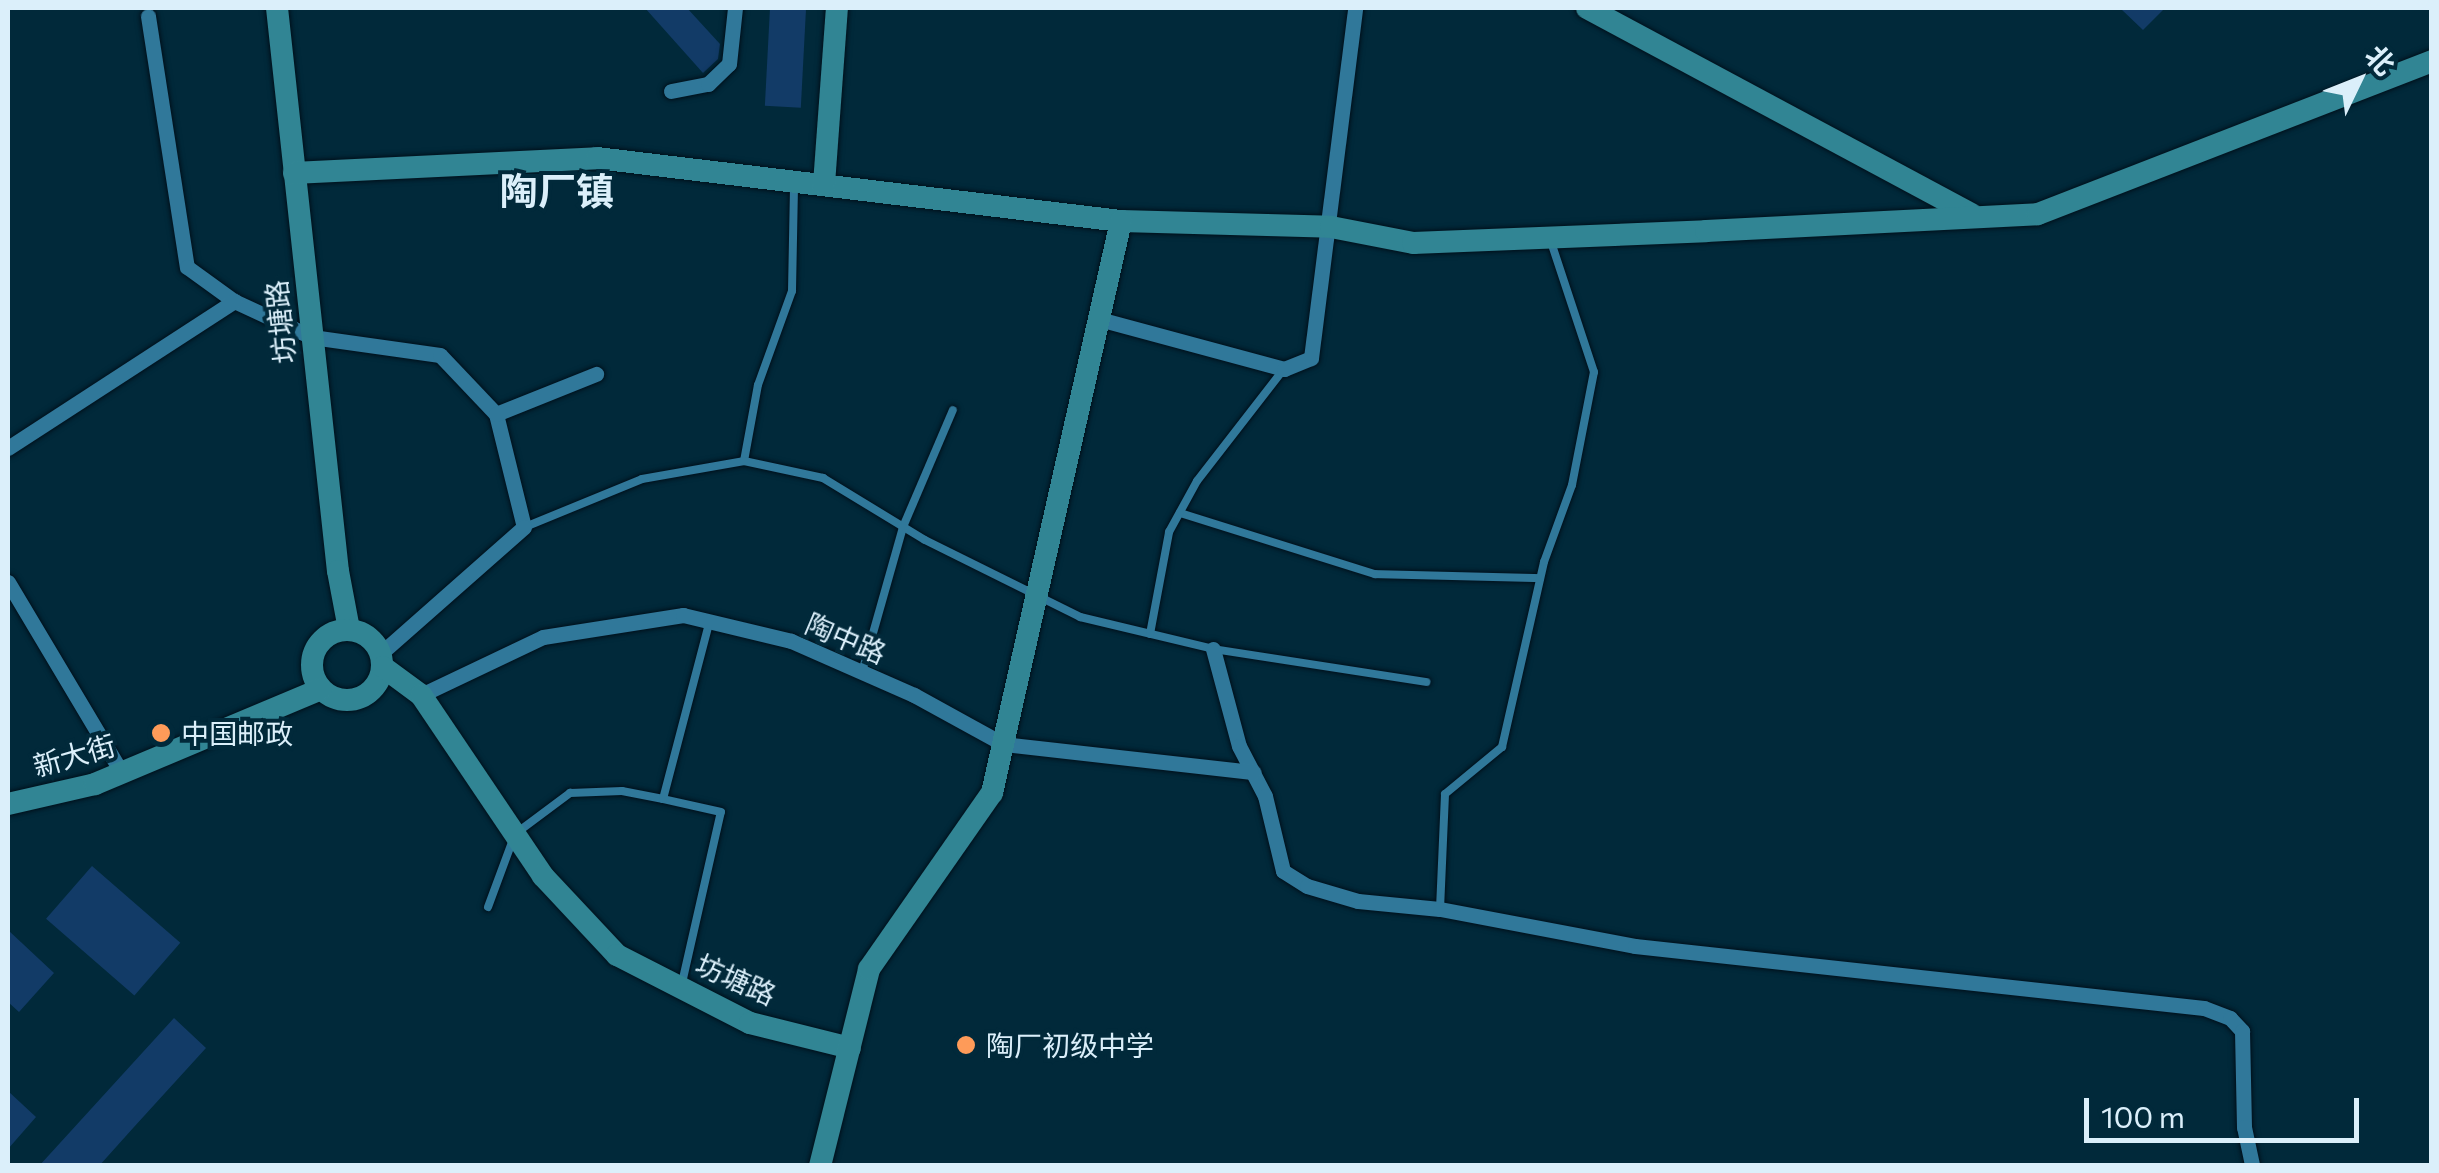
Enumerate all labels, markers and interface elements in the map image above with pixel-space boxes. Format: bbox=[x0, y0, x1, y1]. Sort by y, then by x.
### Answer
north arrow bbox=[2309, 30, 2409, 130]
text: 北 bbox=[2359, 38, 2403, 81]
district label: 陶厂镇 bbox=[500, 167, 614, 213]
street label: 坊塘路 bbox=[259, 278, 301, 366]
street label: 陶中路 bbox=[801, 606, 891, 670]
place label: 中国邮政 bbox=[181, 716, 293, 750]
marker: 中国邮政 bbox=[150, 722, 172, 744]
street label: 新大街 bbox=[29, 727, 119, 783]
street label: 坊塘路 bbox=[691, 947, 781, 1011]
place label: 陶厂初级中学 bbox=[986, 1028, 1154, 1062]
marker: 陶厂初级中学 bbox=[955, 1034, 977, 1056]
scale bar bbox=[2089, 1078, 2364, 1140]
text: 100 m bbox=[2101, 1097, 2185, 1134]

